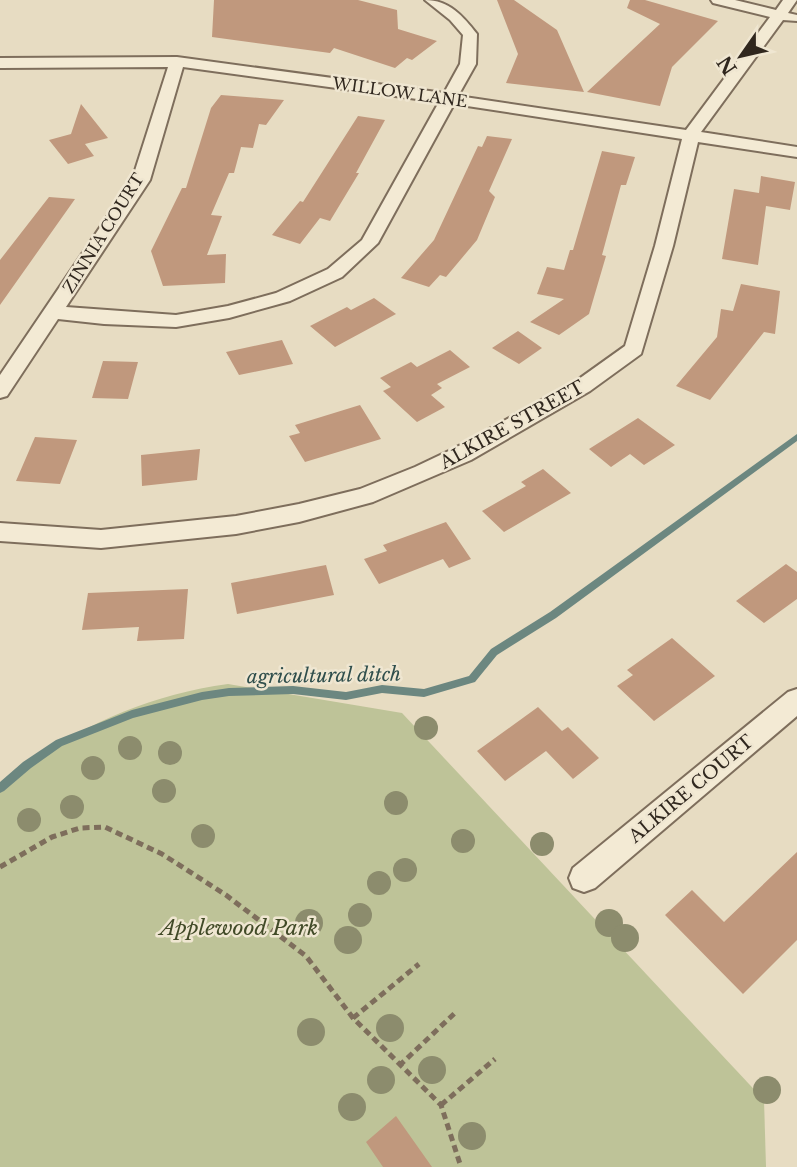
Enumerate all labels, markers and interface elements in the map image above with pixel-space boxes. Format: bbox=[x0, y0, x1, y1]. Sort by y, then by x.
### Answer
north arrow bbox=[706, 21, 776, 91]
text: N bbox=[713, 51, 742, 79]
street label: WILLOW LANE bbox=[330, 72, 469, 111]
street label: ZINNIA COURT bbox=[58, 169, 148, 297]
street label: ALKIRE STREET bbox=[435, 376, 588, 474]
water label: agricultural ditch bbox=[247, 663, 401, 688]
street label: ALKIRE COURT bbox=[623, 730, 758, 848]
park label: Applewood Park bbox=[157, 915, 318, 941]

